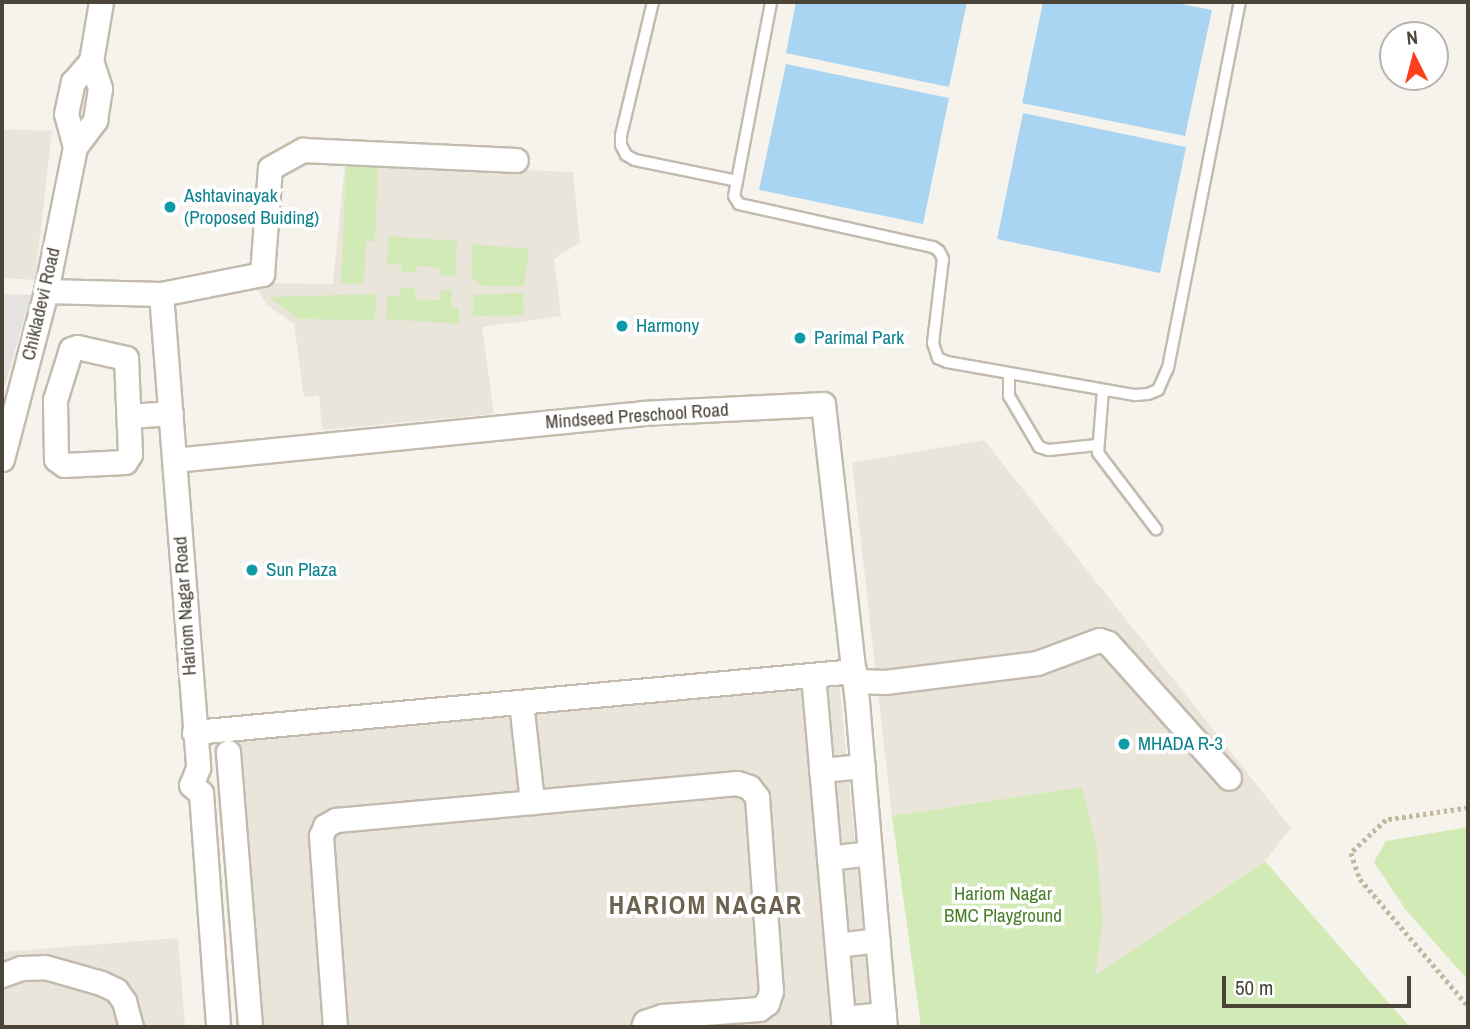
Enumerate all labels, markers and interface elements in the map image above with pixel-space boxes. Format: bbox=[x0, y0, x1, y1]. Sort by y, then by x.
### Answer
north arrow bbox=[1379, 21, 1449, 91]
text: N bbox=[1405, 24, 1419, 51]
place label: Ashtavinayak (Proposed Buiding) bbox=[184, 185, 319, 229]
marker: Ashtavinayak (Proposed Buiding) bbox=[162, 199, 178, 215]
street label: Chikladevi Road bbox=[17, 245, 65, 363]
place label: Harmony bbox=[636, 315, 699, 337]
marker: Harmony bbox=[614, 318, 630, 334]
place label: Parimal Park bbox=[814, 327, 904, 349]
marker: Parimal Park bbox=[792, 330, 808, 346]
street label: Mindseed Preschool Road bbox=[545, 398, 729, 434]
street label: Hariom Nagar Road bbox=[169, 536, 201, 676]
place label: Sun Plaza bbox=[266, 559, 337, 581]
marker: Sun Plaza bbox=[244, 562, 260, 578]
place label: MHADA R-3 bbox=[1138, 733, 1224, 755]
marker: MHADA R-3 bbox=[1116, 736, 1132, 752]
park label: Hariom Nagar BMC Playground bbox=[944, 883, 1062, 927]
district label: HARIOM NAGAR bbox=[610, 889, 802, 921]
scale bar bbox=[1225, 962, 1414, 1006]
text: 50 m bbox=[1235, 973, 1273, 1002]

